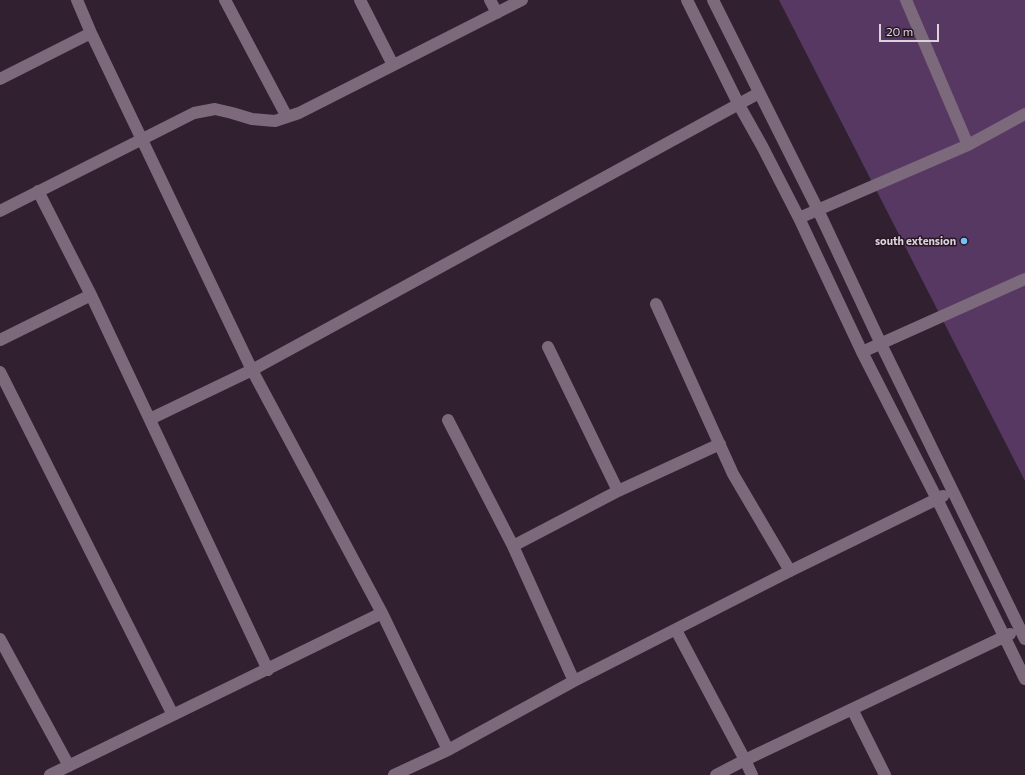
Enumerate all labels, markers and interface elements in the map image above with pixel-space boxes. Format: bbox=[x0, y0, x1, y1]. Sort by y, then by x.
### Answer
scale bar bbox=[881, 16, 941, 42]
text: 20 m bbox=[886, 24, 913, 38]
place label: south extension bbox=[875, 234, 956, 248]
marker: south extension bbox=[959, 236, 969, 246]

